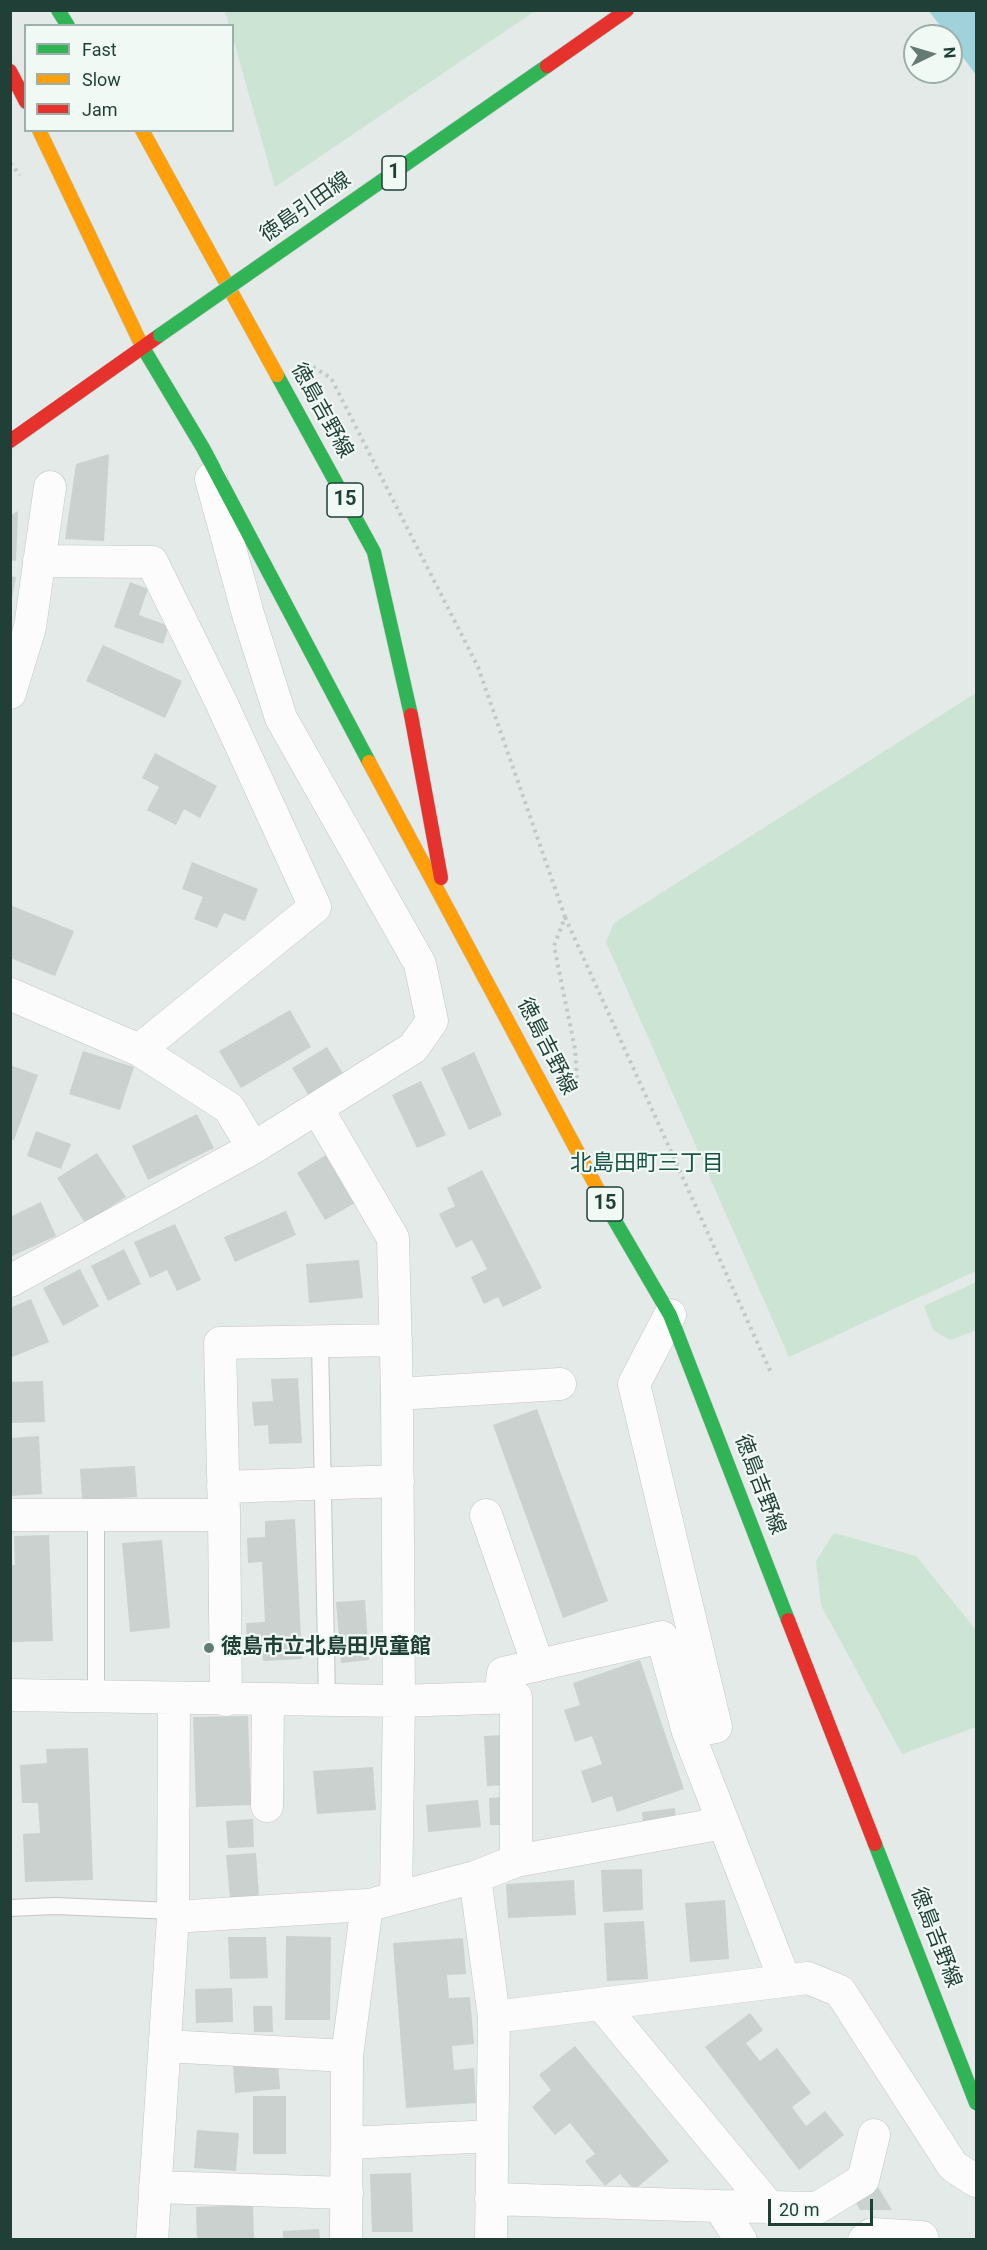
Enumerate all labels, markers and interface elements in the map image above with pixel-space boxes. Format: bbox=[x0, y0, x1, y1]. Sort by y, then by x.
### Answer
legend bbox=[24, 24, 234, 132]
north arrow bbox=[903, 24, 963, 84]
text: Fast bbox=[82, 39, 117, 60]
text: N bbox=[939, 46, 959, 59]
text: Slow bbox=[82, 69, 121, 90]
text: Jam bbox=[82, 99, 118, 120]
road number: 1 bbox=[382, 156, 406, 190]
street label: 徳島引田線 bbox=[256, 168, 356, 248]
street label: 徳島吉野線 bbox=[285, 359, 357, 463]
road number: 15 bbox=[327, 483, 363, 517]
street label: 徳島吉野線 bbox=[511, 995, 581, 1099]
district label: 北島田町三丁目 bbox=[570, 1151, 724, 1177]
road number: 15 bbox=[587, 1187, 623, 1221]
street label: 徳島吉野線 bbox=[728, 1431, 790, 1539]
place label: 徳島市立北島田児童館 bbox=[221, 1635, 431, 1661]
marker: 徳島市立北島田児童館 bbox=[202, 1641, 216, 1655]
street label: 徳島吉野線 bbox=[904, 1884, 966, 1992]
scale bar bbox=[771, 2187, 876, 2225]
text: 20 m bbox=[779, 2199, 819, 2220]

